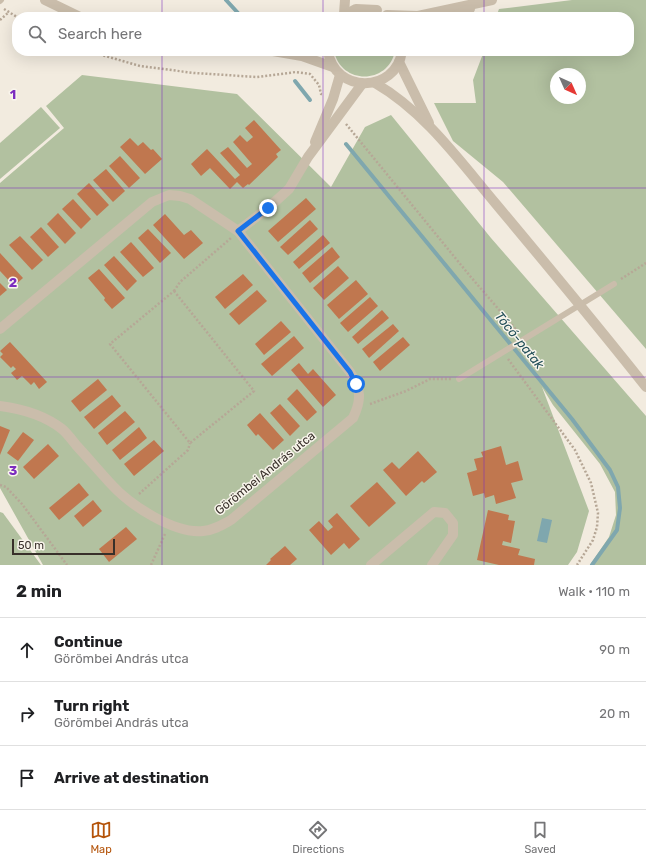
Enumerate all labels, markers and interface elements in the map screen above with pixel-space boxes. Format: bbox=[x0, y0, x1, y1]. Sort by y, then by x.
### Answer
search box bbox=[12, 12, 634, 56]
icon: search bbox=[26, 23, 48, 45]
text: Search here bbox=[58, 25, 142, 43]
north arrow bbox=[550, 68, 586, 104]
text: 1 bbox=[10, 87, 16, 102]
route end bbox=[259, 199, 277, 217]
text: 2 bbox=[9, 275, 17, 290]
water label: Tócó-patak bbox=[492, 309, 547, 372]
route start bbox=[347, 375, 365, 393]
street label: Görömbei András utca bbox=[212, 428, 318, 518]
text: 3 bbox=[9, 463, 18, 478]
scale bar bbox=[12, 537, 115, 556]
text: 50 m bbox=[18, 539, 44, 552]
text: 2 min bbox=[16, 581, 62, 601]
text: Walk · 110 m bbox=[558, 584, 630, 599]
text: Continue bbox=[54, 633, 123, 651]
icon: ahead bbox=[16, 639, 38, 661]
text: 90 m bbox=[599, 642, 630, 657]
text: Görömbei András utca bbox=[54, 651, 189, 666]
text: Turn right bbox=[54, 697, 129, 715]
icon: right bbox=[16, 703, 38, 725]
text: 20 m bbox=[599, 706, 630, 721]
text: Görömbei András utca bbox=[54, 715, 189, 730]
icon: arrive bbox=[16, 767, 38, 789]
text: Arrive at destination bbox=[54, 769, 209, 787]
tab: Map bbox=[90, 819, 112, 856]
tab: Directions bbox=[292, 819, 344, 856]
tab: Saved bbox=[525, 819, 556, 856]

